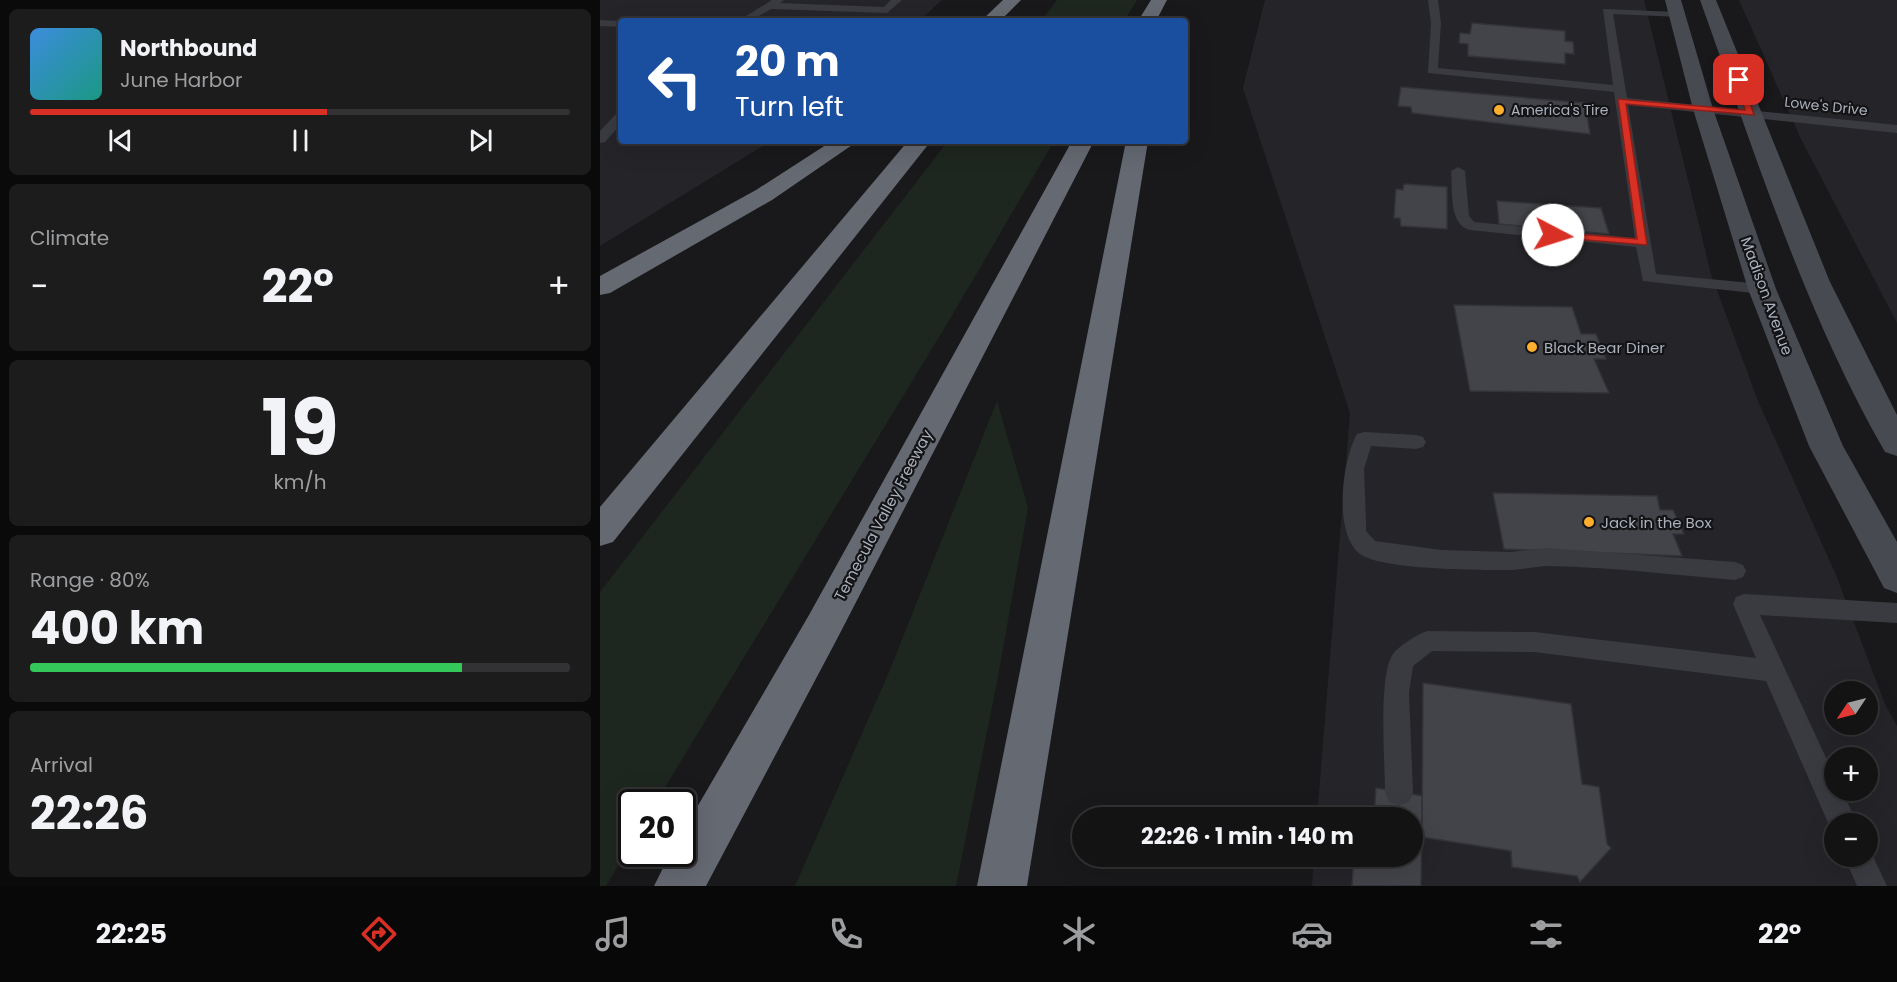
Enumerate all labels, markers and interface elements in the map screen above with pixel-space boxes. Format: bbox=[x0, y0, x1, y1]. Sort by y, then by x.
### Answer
text: 20 m bbox=[735, 32, 840, 91]
text: Northbound bbox=[120, 33, 257, 64]
icon: left bbox=[636, 42, 714, 120]
pin bbox=[1713, 54, 1764, 105]
icon: arrive bbox=[1722, 63, 1755, 96]
text: June Harbor bbox=[120, 66, 243, 94]
text: Turn left bbox=[735, 88, 844, 125]
street label: Lowe's Drive bbox=[1783, 92, 1869, 120]
place label: America's Tire bbox=[1511, 100, 1609, 120]
marker: America's Tire bbox=[1492, 103, 1506, 117]
icon: previous bbox=[104, 124, 137, 157]
icon: pause bbox=[284, 124, 317, 157]
icon: next bbox=[464, 124, 497, 157]
position arrow bbox=[1521, 203, 1585, 267]
text: Climate bbox=[30, 224, 109, 252]
street label: Madison Avenue bbox=[1736, 234, 1798, 358]
text: 22° bbox=[262, 255, 334, 318]
text: − bbox=[30, 263, 48, 310]
text: + bbox=[547, 263, 570, 310]
place label: Black Bear Diner bbox=[1544, 337, 1665, 358]
marker: Black Bear Diner bbox=[1525, 340, 1539, 354]
text: 19 bbox=[261, 373, 339, 482]
street label: Temecula Valley Freeway bbox=[829, 425, 937, 604]
text: km/h bbox=[273, 468, 327, 496]
place label: Jack in the Box bbox=[1601, 512, 1712, 533]
marker: Jack in the Box bbox=[1582, 515, 1596, 529]
text: Range · 80% bbox=[30, 566, 150, 594]
text: 400 km bbox=[30, 597, 204, 660]
north arrow bbox=[1824, 681, 1878, 735]
map controls bbox=[1824, 681, 1878, 867]
button: + bbox=[1824, 747, 1878, 801]
text: Arrival bbox=[30, 751, 93, 779]
text: 22:26 bbox=[30, 782, 149, 845]
speed limit sign: 20 bbox=[618, 789, 696, 867]
button: − bbox=[1824, 813, 1878, 867]
text: 22:26 · 1 min · 140 m bbox=[1141, 821, 1354, 852]
icon: directions bbox=[358, 913, 400, 955]
icon: music bbox=[592, 913, 634, 955]
icon: phone bbox=[825, 913, 867, 955]
icon: climate bbox=[1058, 913, 1100, 955]
icon: car bbox=[1291, 913, 1333, 955]
icon: filters bbox=[1525, 913, 1567, 955]
text: 22:25 bbox=[96, 915, 167, 952]
text: 22° bbox=[1758, 915, 1801, 952]

